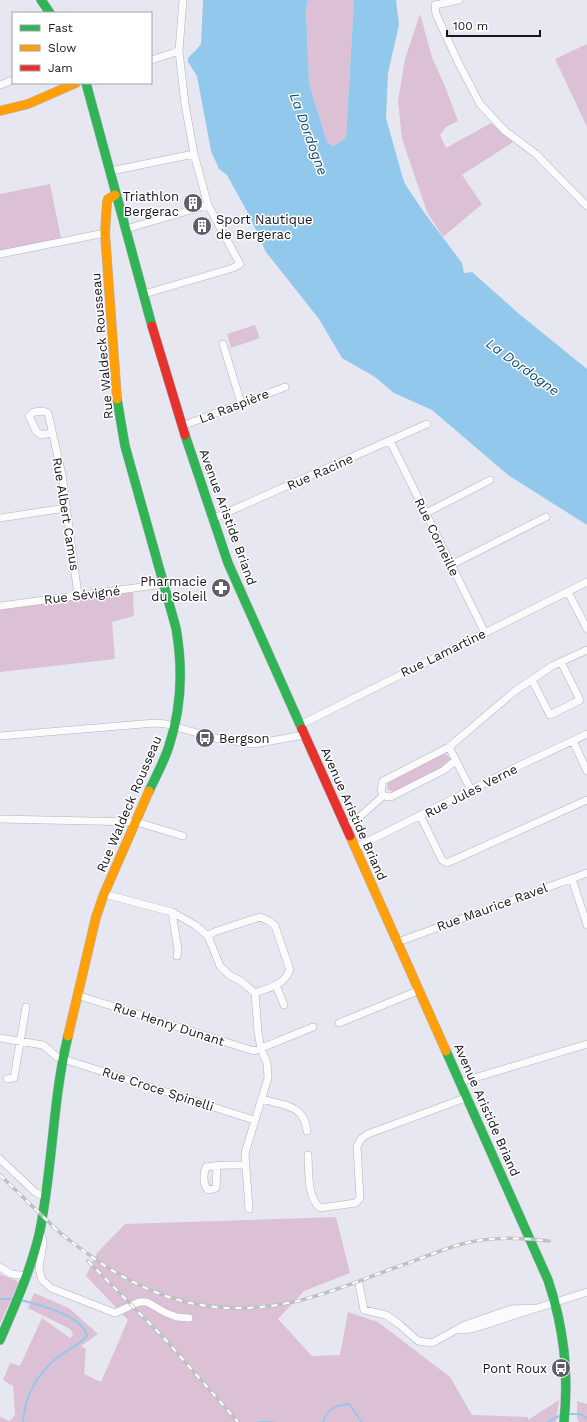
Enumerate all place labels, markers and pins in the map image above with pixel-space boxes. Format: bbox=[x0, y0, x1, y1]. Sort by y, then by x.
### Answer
place label: Triathlon Bergerac bbox=[123, 189, 179, 219]
building icon: Triathlon Bergerac bbox=[182, 192, 204, 214]
place label: Sport Nautique de Bergerac bbox=[216, 212, 312, 242]
building icon: Sport Nautique de Bergerac bbox=[191, 215, 213, 237]
place label: Pharmacie du Soleil bbox=[140, 574, 207, 604]
pharmacy icon: Pharmacie du Soleil bbox=[210, 577, 232, 599]
bus stop icon: Bergson bbox=[194, 727, 216, 749]
place label: Bergson bbox=[219, 731, 270, 746]
bus stop icon: Pont Roux bbox=[550, 1357, 572, 1379]
place label: Pont Roux bbox=[482, 1361, 547, 1376]

